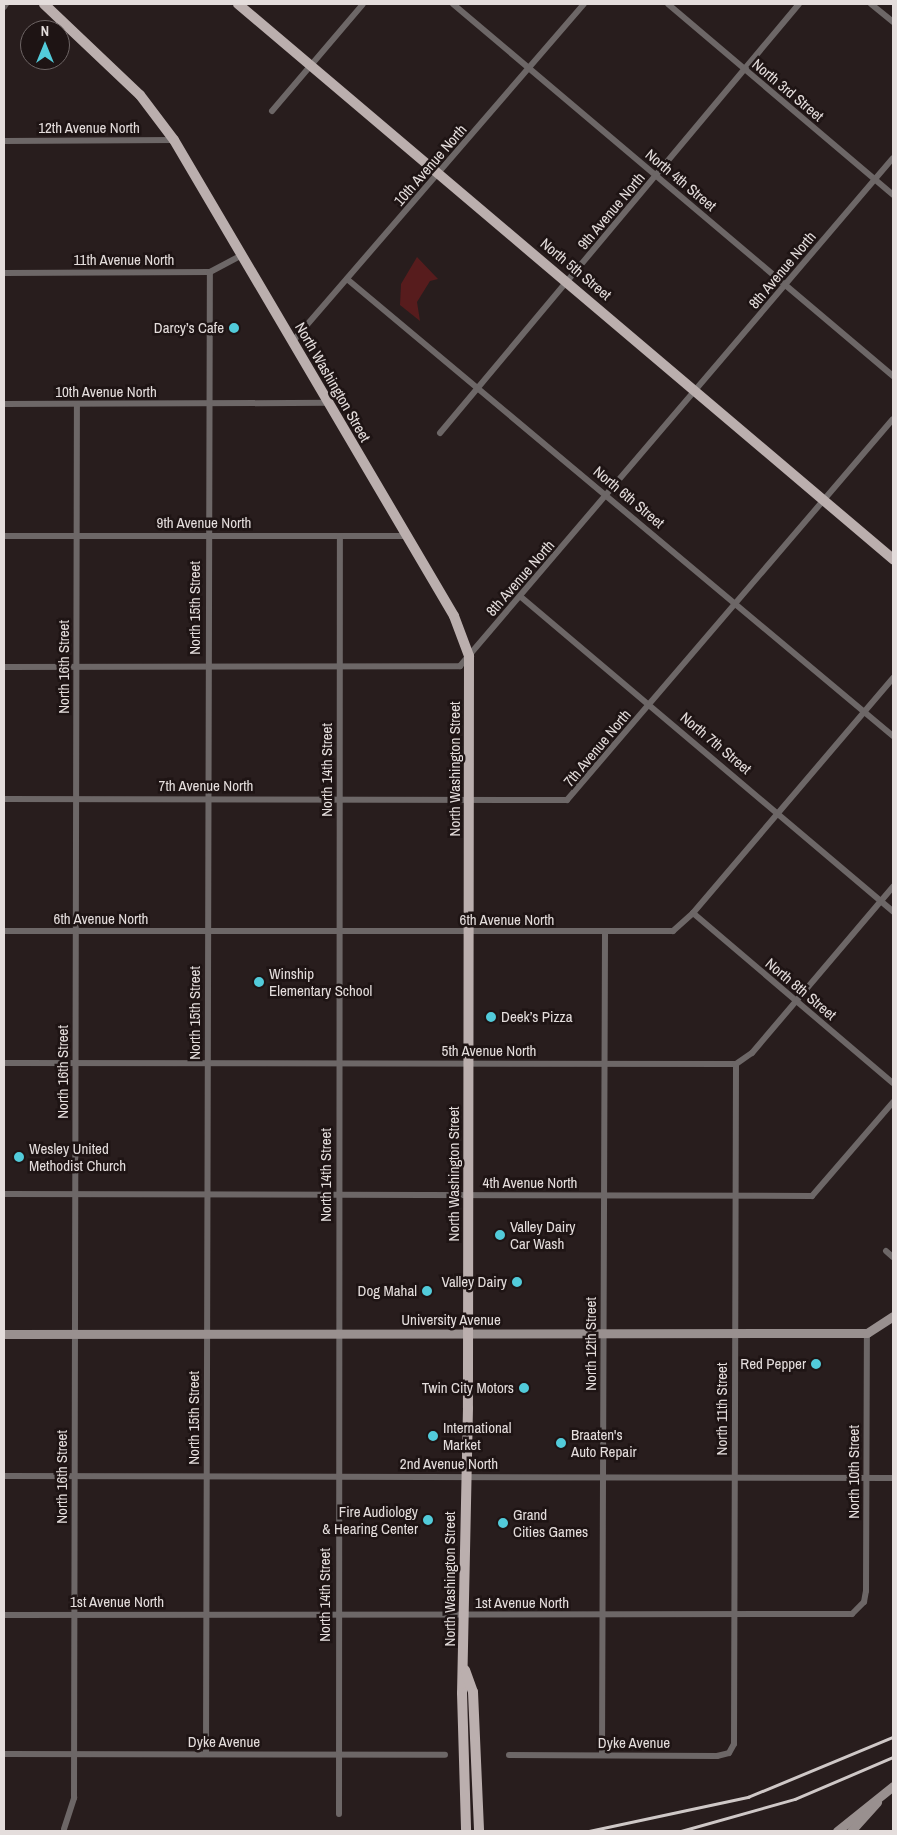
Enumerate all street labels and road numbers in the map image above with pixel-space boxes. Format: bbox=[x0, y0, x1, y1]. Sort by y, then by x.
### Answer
street label: North 3rd Street bbox=[749, 55, 827, 125]
street label: 12th Avenue North bbox=[38, 119, 140, 137]
street label: 10th Avenue North bbox=[390, 120, 470, 210]
street label: North 4th Street bbox=[642, 145, 720, 215]
street label: 9th Avenue North bbox=[573, 169, 649, 253]
street label: 8th Avenue North bbox=[744, 228, 820, 312]
street label: North 5th Street bbox=[537, 234, 615, 304]
street label: 11th Avenue North bbox=[73, 251, 175, 269]
street label: North Washington Street bbox=[291, 319, 375, 445]
street label: 10th Avenue North bbox=[55, 383, 157, 401]
street label: North 6th Street bbox=[590, 462, 668, 532]
street label: 9th Avenue North bbox=[156, 514, 252, 532]
street label: 8th Avenue North bbox=[482, 536, 558, 620]
street label: North 15th Street bbox=[186, 561, 204, 655]
street label: North 16th Street bbox=[55, 620, 73, 714]
street label: North Washington Street bbox=[446, 702, 464, 836]
street label: 7th Avenue North bbox=[559, 706, 635, 790]
street label: North 7th Street bbox=[677, 708, 755, 778]
street label: North 14th Street bbox=[318, 723, 336, 817]
street label: 7th Avenue North bbox=[158, 777, 254, 795]
street label: 6th Avenue North bbox=[53, 910, 149, 928]
street label: 6th Avenue North bbox=[459, 911, 555, 929]
street label: North 8th Street bbox=[762, 954, 840, 1024]
street label: North 15th Street bbox=[186, 966, 204, 1060]
street label: North 16th Street bbox=[54, 1025, 72, 1119]
street label: 5th Avenue North bbox=[441, 1042, 537, 1060]
street label: North Washington Street bbox=[445, 1107, 463, 1241]
street label: North 14th Street bbox=[317, 1128, 335, 1222]
street label: 4th Avenue North bbox=[482, 1174, 578, 1192]
street label: North 12th Street bbox=[582, 1297, 600, 1391]
street label: University Avenue bbox=[401, 1311, 501, 1329]
street label: North 11th Street bbox=[713, 1363, 731, 1455]
street label: North 15th Street bbox=[185, 1371, 203, 1465]
street label: North 10th Street bbox=[845, 1425, 863, 1519]
street label: North 16th Street bbox=[53, 1430, 71, 1524]
street label: 2nd Avenue North bbox=[400, 1455, 498, 1473]
street label: North Washington Street bbox=[441, 1512, 459, 1646]
street label: North 14th Street bbox=[316, 1548, 334, 1642]
street label: 1st Avenue North bbox=[70, 1593, 164, 1611]
street label: 1st Avenue North bbox=[475, 1594, 569, 1612]
street label: Dyke Avenue bbox=[188, 1733, 260, 1751]
street label: Dyke Avenue bbox=[598, 1734, 670, 1752]

